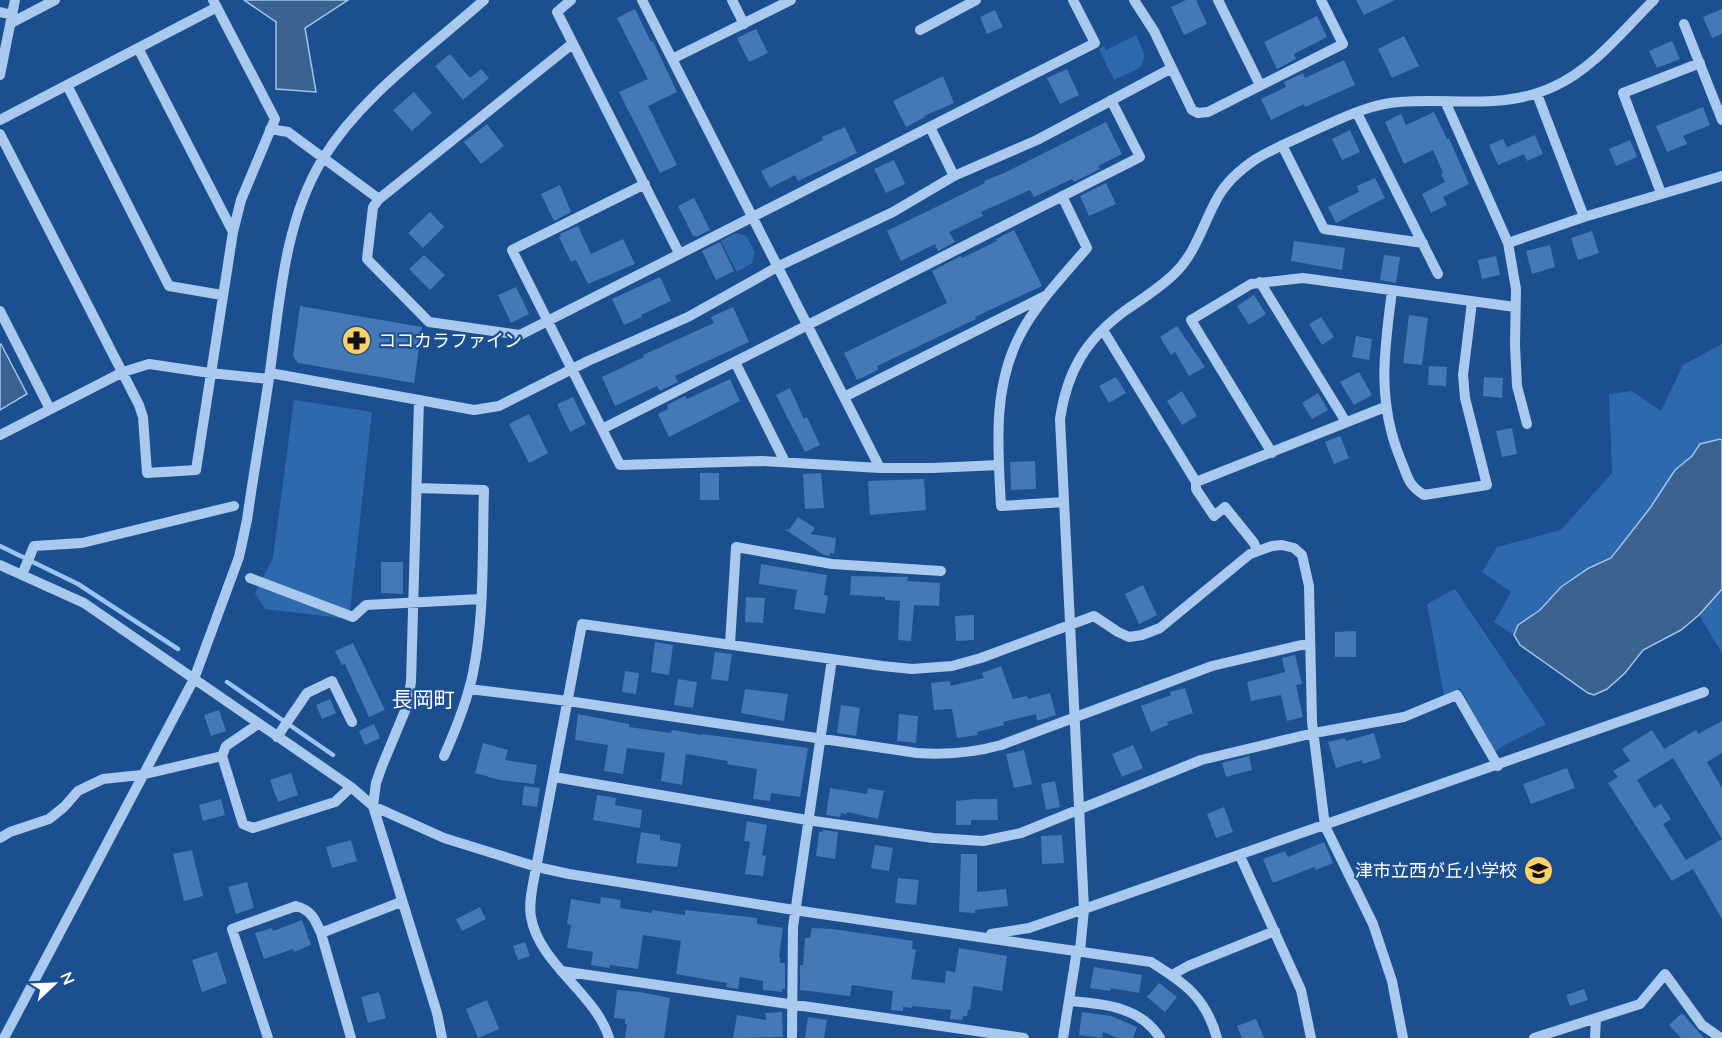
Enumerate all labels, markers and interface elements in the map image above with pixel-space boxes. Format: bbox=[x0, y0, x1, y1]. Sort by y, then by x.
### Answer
pharmacy icon: ココカラファイン bbox=[341, 325, 373, 357]
place label: ココカラファイン bbox=[378, 329, 522, 353]
district label: 長岡町 bbox=[392, 686, 455, 714]
school or university icon: 津市立西が丘小学校 bbox=[1522, 855, 1554, 887]
place label: 津市立西が丘小学校 bbox=[1355, 859, 1517, 883]
north arrow bbox=[24, 954, 84, 1014]
text: N bbox=[54, 969, 79, 988]

